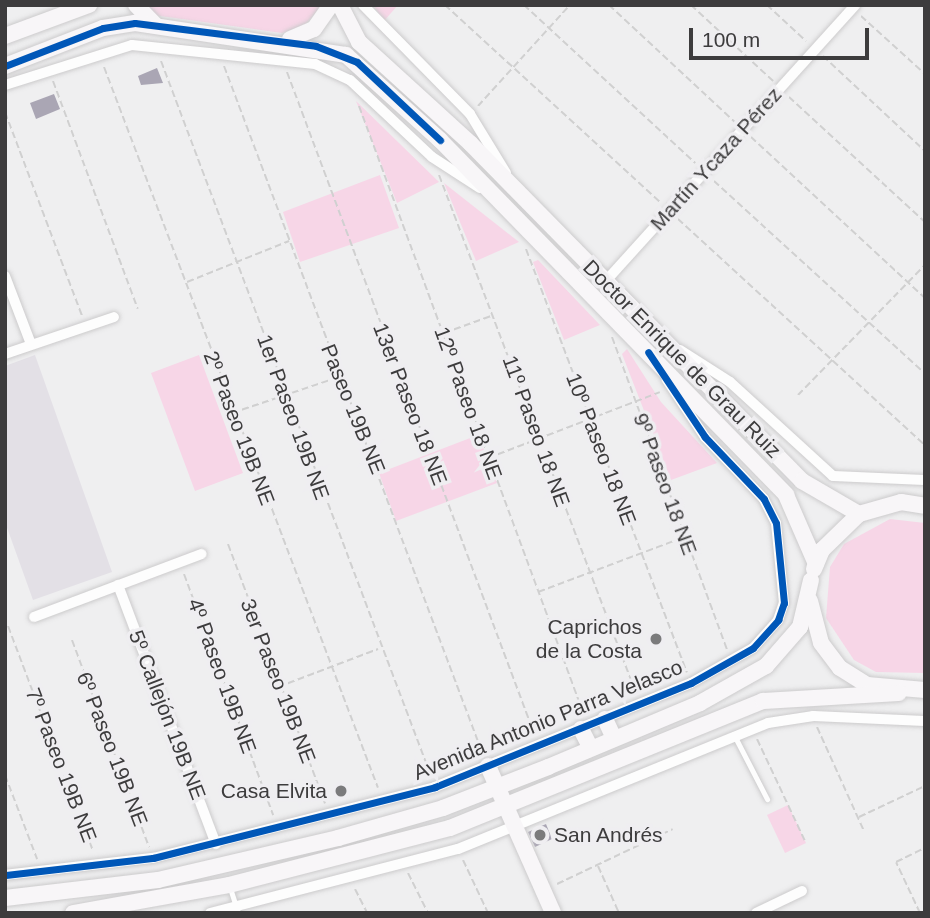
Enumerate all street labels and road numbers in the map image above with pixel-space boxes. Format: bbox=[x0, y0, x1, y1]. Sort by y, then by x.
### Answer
street label: Martín Ycaza Pérez bbox=[645, 82, 787, 236]
street label: Doctor Enrique de Grau Ruiz bbox=[578, 255, 786, 463]
street label: 13er Paseo 18 NE bbox=[367, 319, 453, 489]
street label: 12º Paseo 18 NE bbox=[429, 323, 507, 483]
street label: 1er Paseo 19B NE bbox=[251, 331, 335, 503]
street label: Paseo 19B NE bbox=[316, 340, 390, 478]
street label: 2º Paseo 19B NE bbox=[198, 347, 280, 509]
street label: 11º Paseo 18 NE bbox=[497, 352, 575, 510]
street label: 10º Paseo 18 NE bbox=[560, 370, 642, 528]
street label: 9º Paseo 18 NE bbox=[628, 410, 702, 558]
street label: 4º Paseo 19B NE bbox=[182, 595, 262, 757]
street label: 3er Paseo 19B NE bbox=[235, 595, 321, 767]
street label: 5º Callejón 19B NE bbox=[123, 627, 211, 803]
street label: Avenida Antonio Parra Velasco bbox=[409, 654, 687, 786]
street label: 6º Paseo 19B NE bbox=[71, 668, 153, 830]
street label: 7º Paseo 19B NE bbox=[20, 684, 102, 846]

